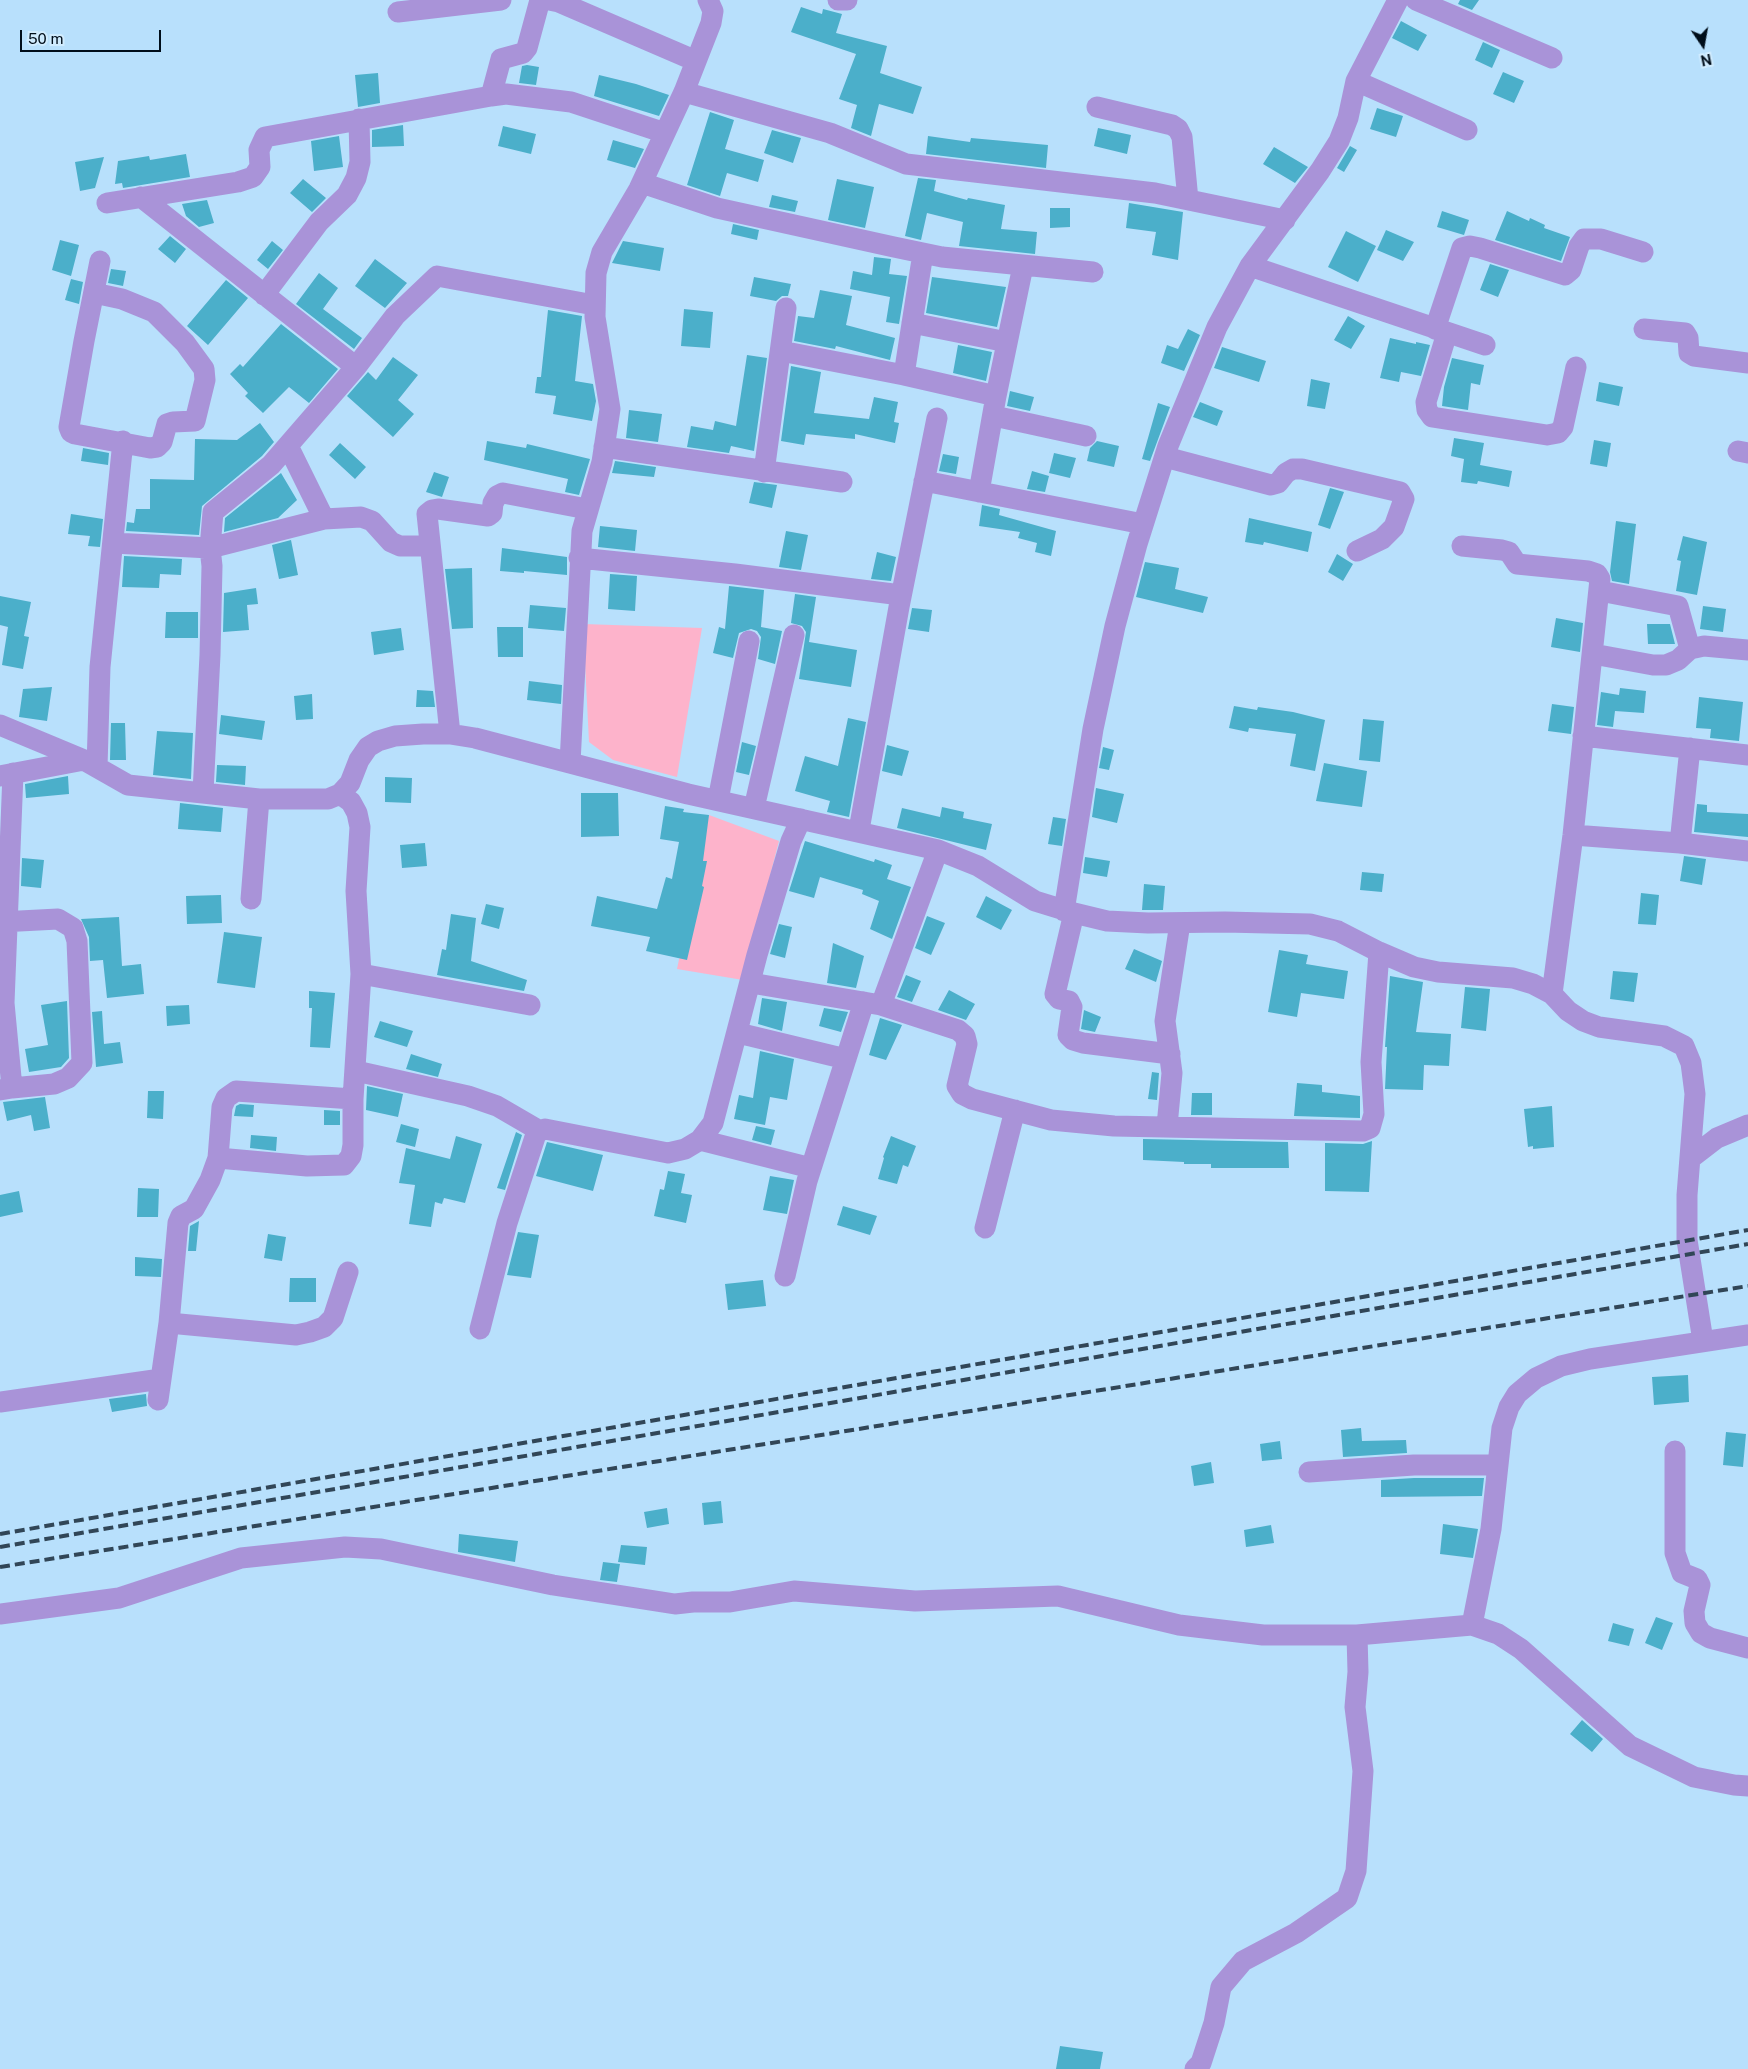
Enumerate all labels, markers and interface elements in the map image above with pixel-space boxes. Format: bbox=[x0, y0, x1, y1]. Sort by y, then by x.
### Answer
scale bar bbox=[22, 20, 164, 52]
north arrow bbox=[1678, 20, 1728, 70]
text: 50 m bbox=[28, 30, 63, 47]
text: N bbox=[1699, 51, 1713, 69]

